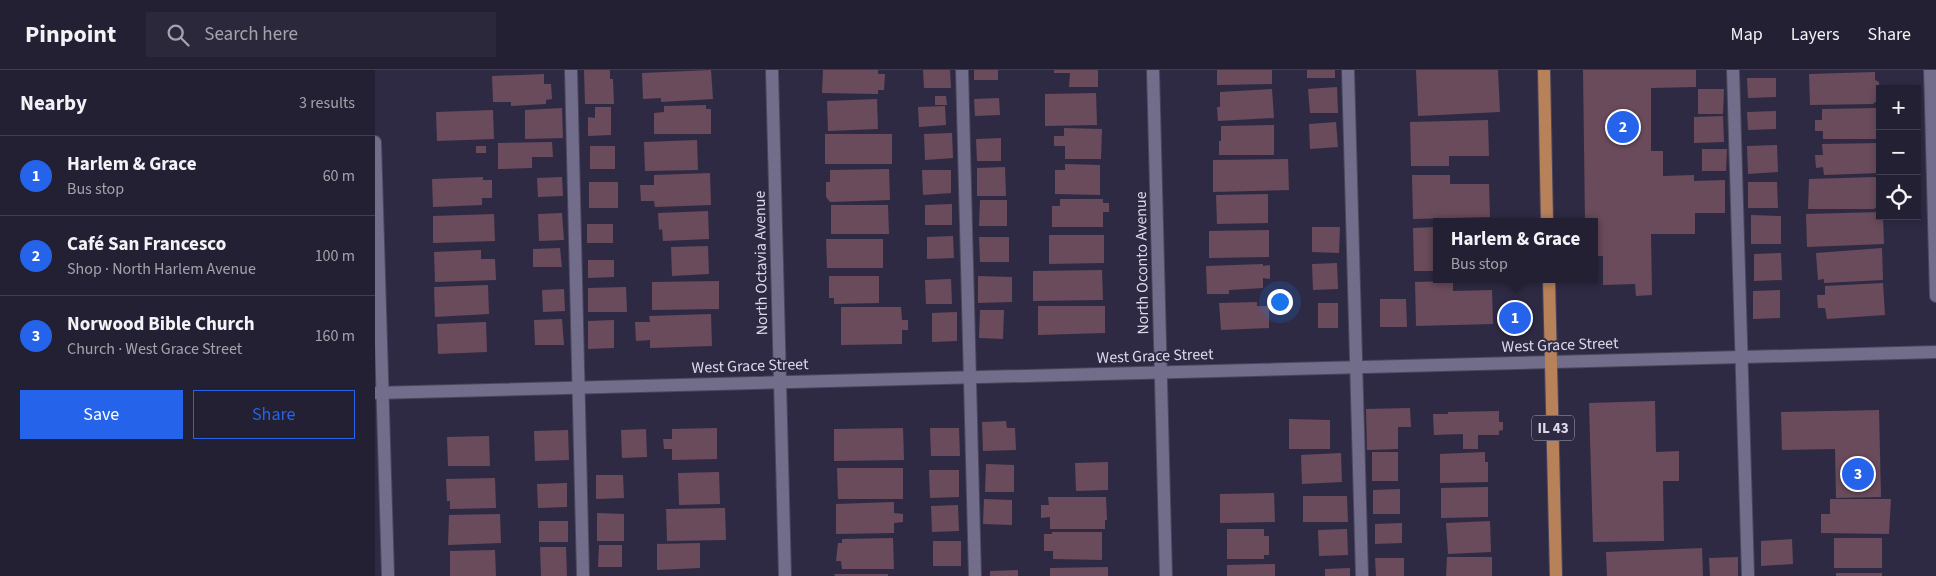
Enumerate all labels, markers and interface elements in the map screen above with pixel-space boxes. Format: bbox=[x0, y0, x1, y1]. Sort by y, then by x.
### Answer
search box bbox=[146, 12, 496, 57]
text: Pinpoint bbox=[25, 17, 116, 52]
icon: search bbox=[164, 21, 192, 49]
text: Search here bbox=[204, 21, 298, 48]
text: Map bbox=[1731, 22, 1763, 47]
text: Layers bbox=[1791, 22, 1840, 47]
text: Share bbox=[1868, 22, 1911, 47]
map controls bbox=[1876, 85, 1921, 220]
button: + bbox=[1876, 85, 1921, 130]
text: Nearby bbox=[20, 88, 87, 118]
text: 3 results bbox=[299, 92, 355, 114]
pin: 2 bbox=[1607, 108, 1639, 146]
button: − bbox=[1876, 130, 1921, 175]
text: Harlem & Grace bbox=[67, 151, 197, 178]
text: 1 bbox=[32, 165, 40, 187]
text: 60 m bbox=[323, 165, 355, 187]
button: locate bbox=[1876, 175, 1921, 220]
text: Bus stop bbox=[67, 178, 124, 200]
street label: North Octavia Avenue bbox=[749, 190, 773, 336]
street label: North Oconto Avenue bbox=[1130, 191, 1154, 335]
popup bbox=[1433, 218, 1598, 283]
text: Harlem & Grace bbox=[1451, 226, 1580, 253]
text: Café San Francesco bbox=[67, 231, 226, 258]
text: 2 bbox=[32, 245, 40, 267]
text: 100 m bbox=[315, 245, 355, 267]
text: Bus stop bbox=[1451, 253, 1508, 275]
text: Shop · North Harlem Avenue bbox=[67, 258, 256, 280]
your location bbox=[1267, 289, 1293, 315]
pin: 1 bbox=[1499, 299, 1531, 337]
text: Norwood Bible Church bbox=[67, 311, 255, 338]
text: 3 bbox=[32, 325, 40, 347]
text: 160 m bbox=[315, 325, 355, 347]
street label: West Grace Street bbox=[1501, 332, 1619, 358]
text: Church · West Grace Street bbox=[67, 338, 242, 360]
street label: West Grace Street bbox=[1096, 343, 1214, 369]
street label: West Grace Street bbox=[691, 353, 809, 379]
button: Save bbox=[20, 390, 183, 439]
button: Share bbox=[193, 390, 355, 439]
road number: IL 43 bbox=[1532, 416, 1574, 440]
pin: 3 bbox=[1842, 455, 1874, 493]

